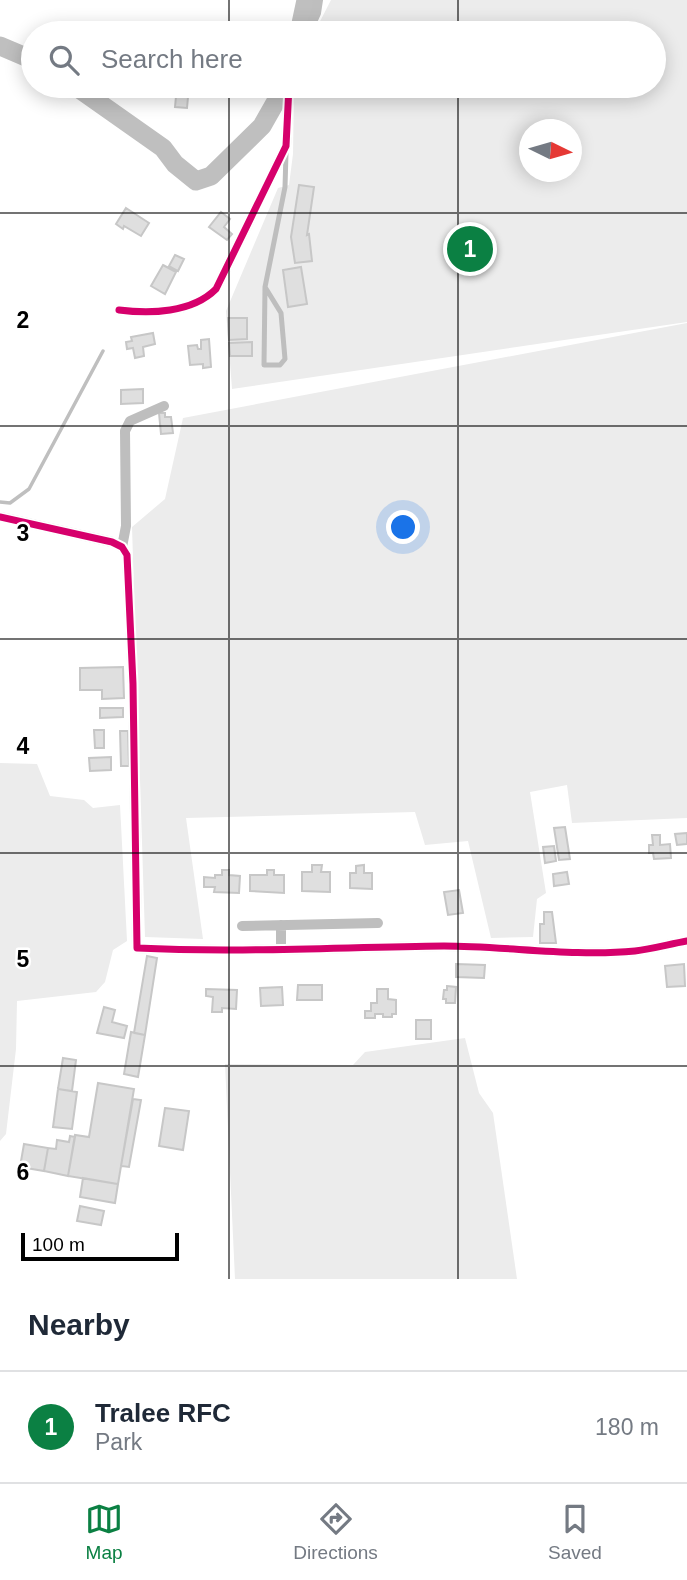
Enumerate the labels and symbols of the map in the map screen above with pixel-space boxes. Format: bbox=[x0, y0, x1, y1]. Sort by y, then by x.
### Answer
north arrow bbox=[519, 119, 582, 182]
pin: 1 bbox=[447, 223, 493, 275]
text: 2 bbox=[17, 307, 29, 333]
your location bbox=[386, 510, 420, 544]
text: 3 bbox=[17, 520, 29, 546]
text: 4 bbox=[17, 733, 30, 759]
text: 5 bbox=[17, 946, 30, 972]
text: 6 bbox=[17, 1159, 29, 1185]
scale bar bbox=[21, 1230, 178, 1262]

